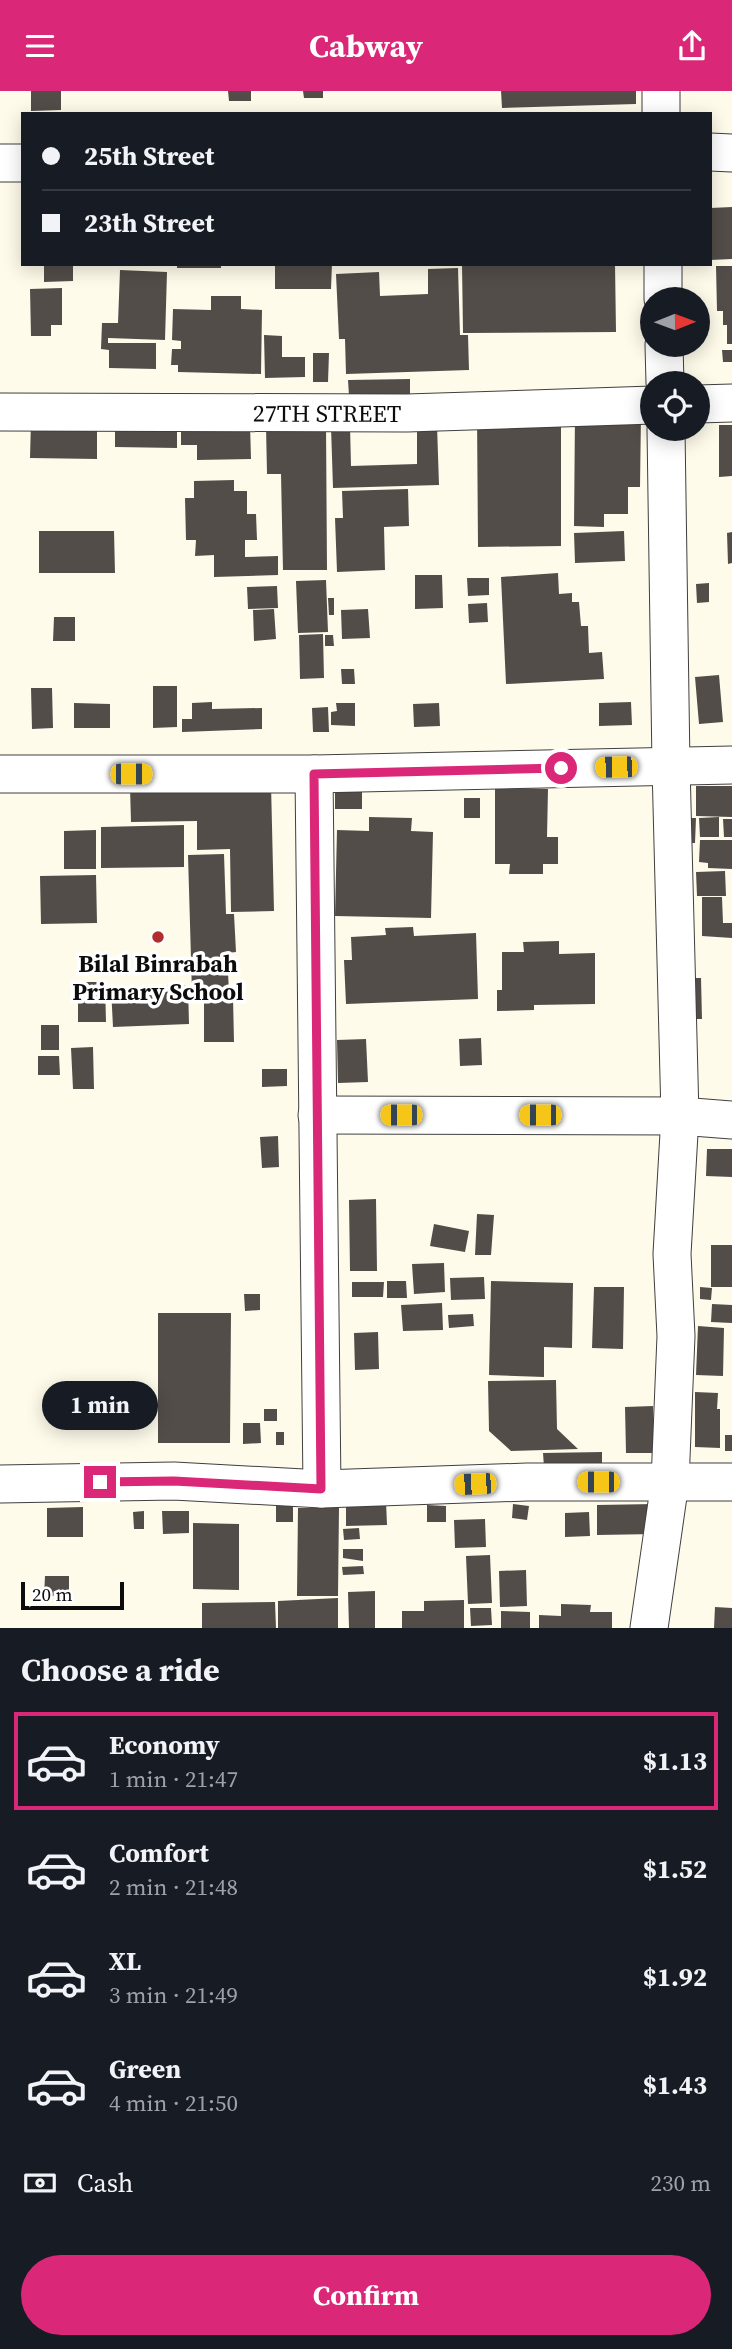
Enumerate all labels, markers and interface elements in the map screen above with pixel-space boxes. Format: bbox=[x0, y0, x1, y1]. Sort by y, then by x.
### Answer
text: Cabway bbox=[309, 24, 423, 68]
icon: menu bbox=[21, 27, 59, 65]
icon: share bbox=[673, 27, 711, 65]
text: 25th Street bbox=[84, 138, 214, 174]
text: 23th Street bbox=[84, 205, 214, 241]
north arrow bbox=[640, 287, 710, 357]
map controls bbox=[640, 287, 710, 441]
button: locate bbox=[640, 371, 710, 441]
street label: 27TH STREET bbox=[253, 396, 402, 429]
route start bbox=[545, 752, 577, 784]
car bbox=[595, 756, 638, 778]
car bbox=[111, 764, 153, 785]
marker: Bilal Binrabah Primary School bbox=[150, 929, 166, 945]
place label: Bilal Binrabah Primary School bbox=[72, 947, 244, 1008]
car bbox=[381, 1105, 423, 1126]
car bbox=[520, 1105, 562, 1126]
callout: 1 min bbox=[42, 1381, 158, 1429]
text: 1 min bbox=[70, 1389, 130, 1421]
route end bbox=[84, 1466, 116, 1498]
car bbox=[578, 1472, 620, 1493]
car bbox=[454, 1473, 497, 1495]
scale bar bbox=[21, 1579, 124, 1611]
text: 20 m bbox=[32, 1581, 73, 1607]
text: Choose a ride bbox=[21, 1648, 220, 1692]
text: Economy bbox=[109, 1727, 220, 1763]
icon: car bbox=[25, 1730, 88, 1793]
text: $1.13 bbox=[643, 1743, 707, 1779]
text: 1 min · 21:47 bbox=[109, 1763, 238, 1795]
text: Comfort bbox=[109, 1835, 209, 1871]
icon: car bbox=[25, 1838, 88, 1901]
text: $1.52 bbox=[643, 1851, 707, 1887]
text: 2 min · 21:48 bbox=[109, 1871, 238, 1903]
text: XL bbox=[109, 1943, 141, 1979]
icon: car bbox=[25, 1946, 88, 2009]
text: $1.92 bbox=[643, 1959, 707, 1995]
text: 3 min · 21:49 bbox=[109, 1979, 238, 2011]
text: Green bbox=[109, 2051, 181, 2087]
icon: car bbox=[25, 2054, 88, 2117]
text: $1.43 bbox=[643, 2067, 707, 2103]
text: 4 min · 21:50 bbox=[109, 2087, 238, 2119]
icon: cash bbox=[21, 2164, 59, 2202]
text: Cash bbox=[77, 2165, 133, 2201]
text: 230 m bbox=[650, 2167, 711, 2199]
button: Confirm bbox=[21, 2255, 711, 2335]

